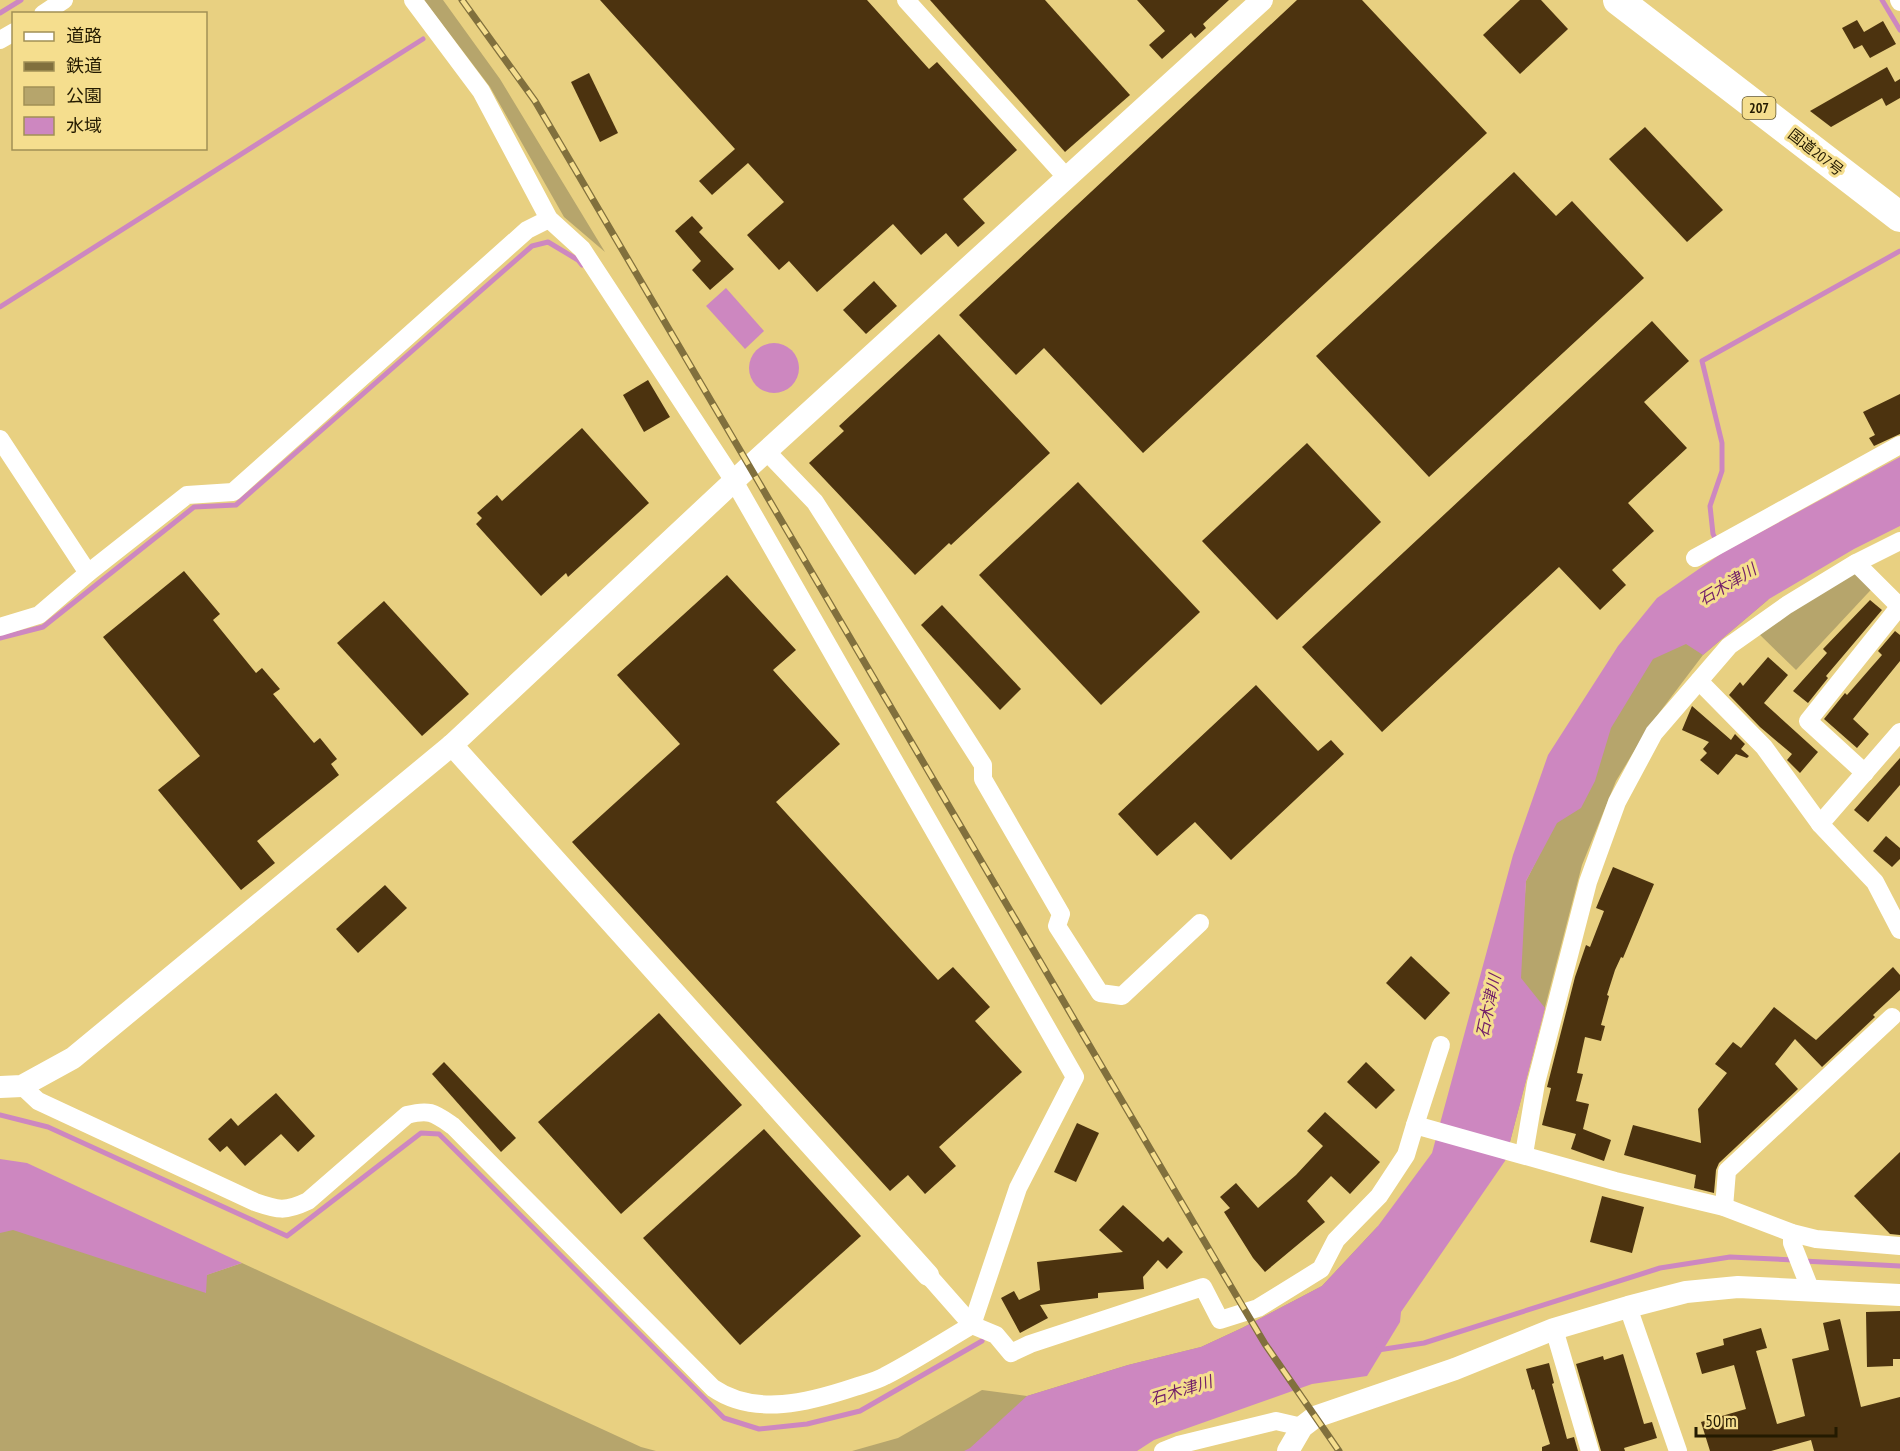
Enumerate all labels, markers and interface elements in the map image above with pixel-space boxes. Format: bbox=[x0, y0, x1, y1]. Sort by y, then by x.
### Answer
legend bbox=[12, 12, 207, 150]
text: 道路 bbox=[66, 24, 102, 47]
text: 鉄道 bbox=[66, 54, 102, 77]
text: 公園 bbox=[66, 84, 102, 107]
road number: 207 bbox=[1742, 97, 1776, 119]
text: 水域 bbox=[66, 114, 102, 137]
street label: 国道207号 bbox=[1784, 124, 1848, 180]
water label: 石木津川 bbox=[1694, 558, 1761, 609]
water label: 石木津川 bbox=[1472, 971, 1505, 1039]
water label: 石木津川 bbox=[1147, 1370, 1216, 1409]
scale bar bbox=[1696, 1400, 1836, 1438]
text: 50 m bbox=[1705, 1409, 1737, 1432]

